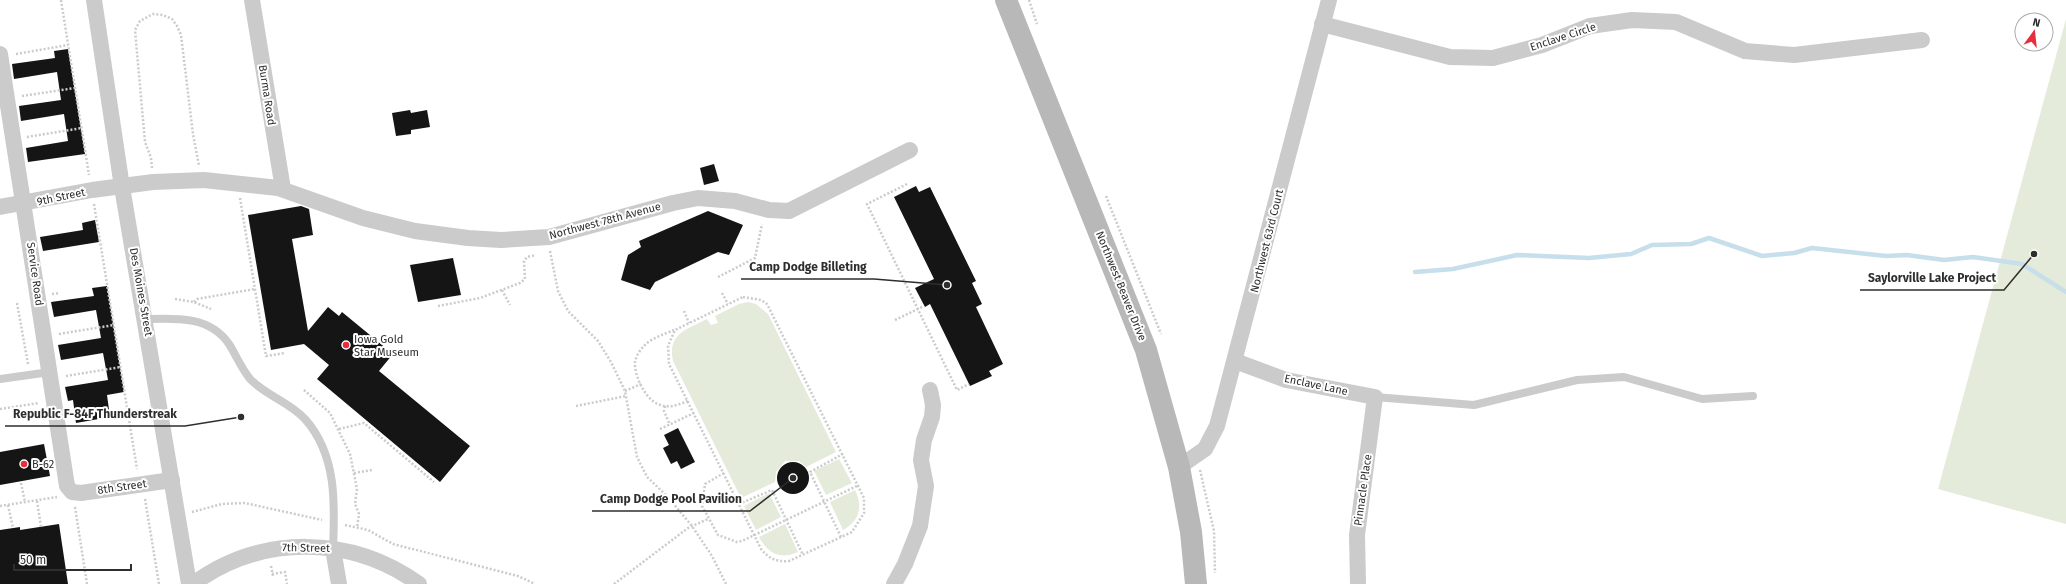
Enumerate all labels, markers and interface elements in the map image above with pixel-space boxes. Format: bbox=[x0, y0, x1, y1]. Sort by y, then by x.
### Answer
north arrow bbox=[2014, 12, 2054, 52]
text: N bbox=[2031, 16, 2042, 30]
street label: Enclave Circle bbox=[1528, 20, 1598, 54]
street label: Burma Road bbox=[256, 64, 278, 126]
street label: 9th Street bbox=[36, 186, 86, 208]
street label: Northwest 63rd Court bbox=[1248, 188, 1286, 294]
street label: Northwest 78th Avenue bbox=[548, 200, 662, 242]
street label: Northwest Beaver Drive bbox=[1093, 229, 1149, 343]
street label: Service Road bbox=[24, 241, 46, 307]
street label: Des Moines Street bbox=[127, 247, 155, 337]
callout: Camp Dodge Billeting bbox=[741, 255, 874, 279]
text: Camp Dodge Billeting bbox=[749, 260, 867, 274]
callout: Saylorville Lake Project bbox=[1860, 266, 2004, 290]
text: Saylorville Lake Project bbox=[1868, 271, 1996, 285]
place label: Iowa Gold Star Museum bbox=[354, 333, 419, 359]
marker: Iowa Gold Star Museum bbox=[341, 340, 351, 350]
street label: Enclave Lane bbox=[1283, 372, 1349, 398]
callout: Republic F-84F Thunderstreak bbox=[5, 402, 185, 426]
text: Republic F-84F Thunderstreak bbox=[13, 407, 177, 421]
street label: Pinnacle Place bbox=[1352, 453, 1374, 527]
place label: B-62 bbox=[32, 458, 54, 471]
marker: B-62 bbox=[19, 459, 29, 469]
street label: 8th Street bbox=[97, 477, 147, 497]
callout: Camp Dodge Pool Pavilion bbox=[592, 487, 750, 511]
text: Camp Dodge Pool Pavilion bbox=[600, 492, 742, 506]
street label: 7th Street bbox=[282, 541, 330, 555]
scale bar bbox=[14, 546, 131, 572]
text: 50 m bbox=[20, 553, 46, 567]

